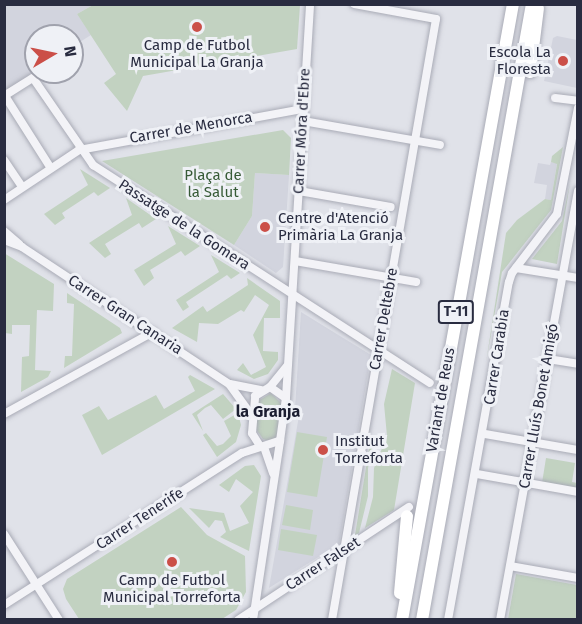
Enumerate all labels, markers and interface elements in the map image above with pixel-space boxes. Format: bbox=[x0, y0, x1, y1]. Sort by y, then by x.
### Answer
marker: Camp de Futbol Municipal La Granja bbox=[190, 20, 204, 34]
north arrow bbox=[24, 24, 84, 84]
place label: Camp de Futbol Municipal La Granja bbox=[130, 36, 264, 71]
place label: Escola La Floresta bbox=[488, 43, 551, 78]
text: N bbox=[60, 45, 81, 58]
marker: Escola La Floresta bbox=[556, 54, 570, 68]
street label: Carrer Móra d'Ebre bbox=[290, 68, 314, 194]
street label: Carrer de Menorca bbox=[128, 108, 254, 148]
park label: Plaça de la Salut bbox=[184, 166, 242, 201]
street label: Passatge de la Gomera bbox=[115, 176, 253, 274]
place label: Centre d'Atenció Primària La Granja bbox=[278, 209, 403, 244]
marker: Centre d'Atenció Primària La Granja bbox=[256, 218, 274, 236]
street label: Carrer Deltebre bbox=[366, 266, 402, 372]
street label: Carrer Gran Canaria bbox=[64, 271, 186, 359]
road number: T-11 bbox=[436, 301, 476, 323]
street label: Carrer Carabia bbox=[481, 308, 513, 406]
street label: Carrer Lluís Bonet Amigó bbox=[516, 322, 562, 490]
street label: Variant de Reus bbox=[423, 346, 459, 454]
district label: la Granja bbox=[236, 402, 300, 422]
place label: Institut Torreforta bbox=[335, 432, 403, 467]
marker: Institut Torreforta bbox=[316, 443, 330, 457]
street label: Carrer Tenerife bbox=[93, 484, 187, 554]
street label: Carrer Falset bbox=[282, 533, 364, 595]
marker: Camp de Futbol Municipal Torreforta bbox=[165, 555, 179, 569]
place label: Camp de Futbol Municipal Torreforta bbox=[103, 571, 241, 606]

